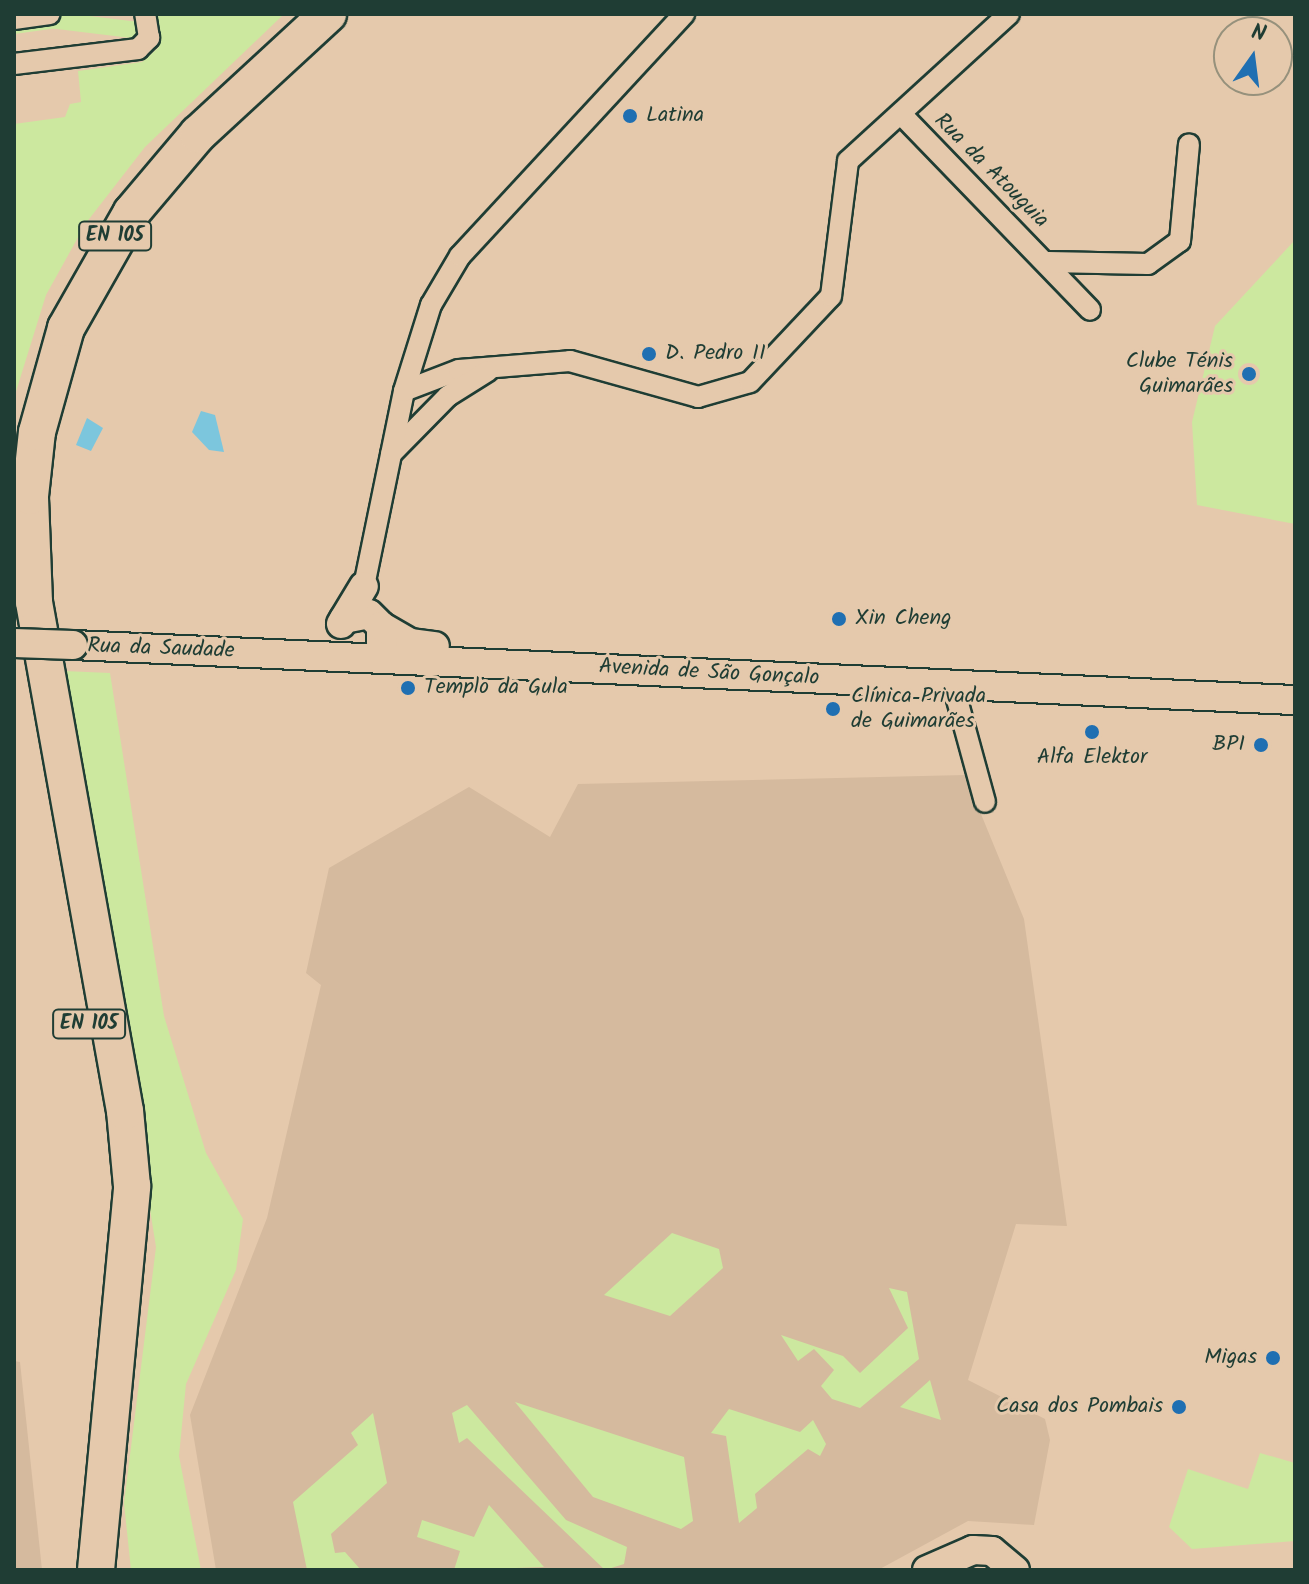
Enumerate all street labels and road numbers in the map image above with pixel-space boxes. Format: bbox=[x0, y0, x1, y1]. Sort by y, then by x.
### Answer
street label: Rua da Atouguia bbox=[928, 108, 1054, 234]
road number: EN 105 bbox=[77, 220, 153, 252]
street label: Rua da Saudade bbox=[87, 633, 235, 665]
street label: Avenida de São Gonçalo bbox=[598, 654, 820, 692]
road number: EN 105 bbox=[51, 1008, 127, 1040]

